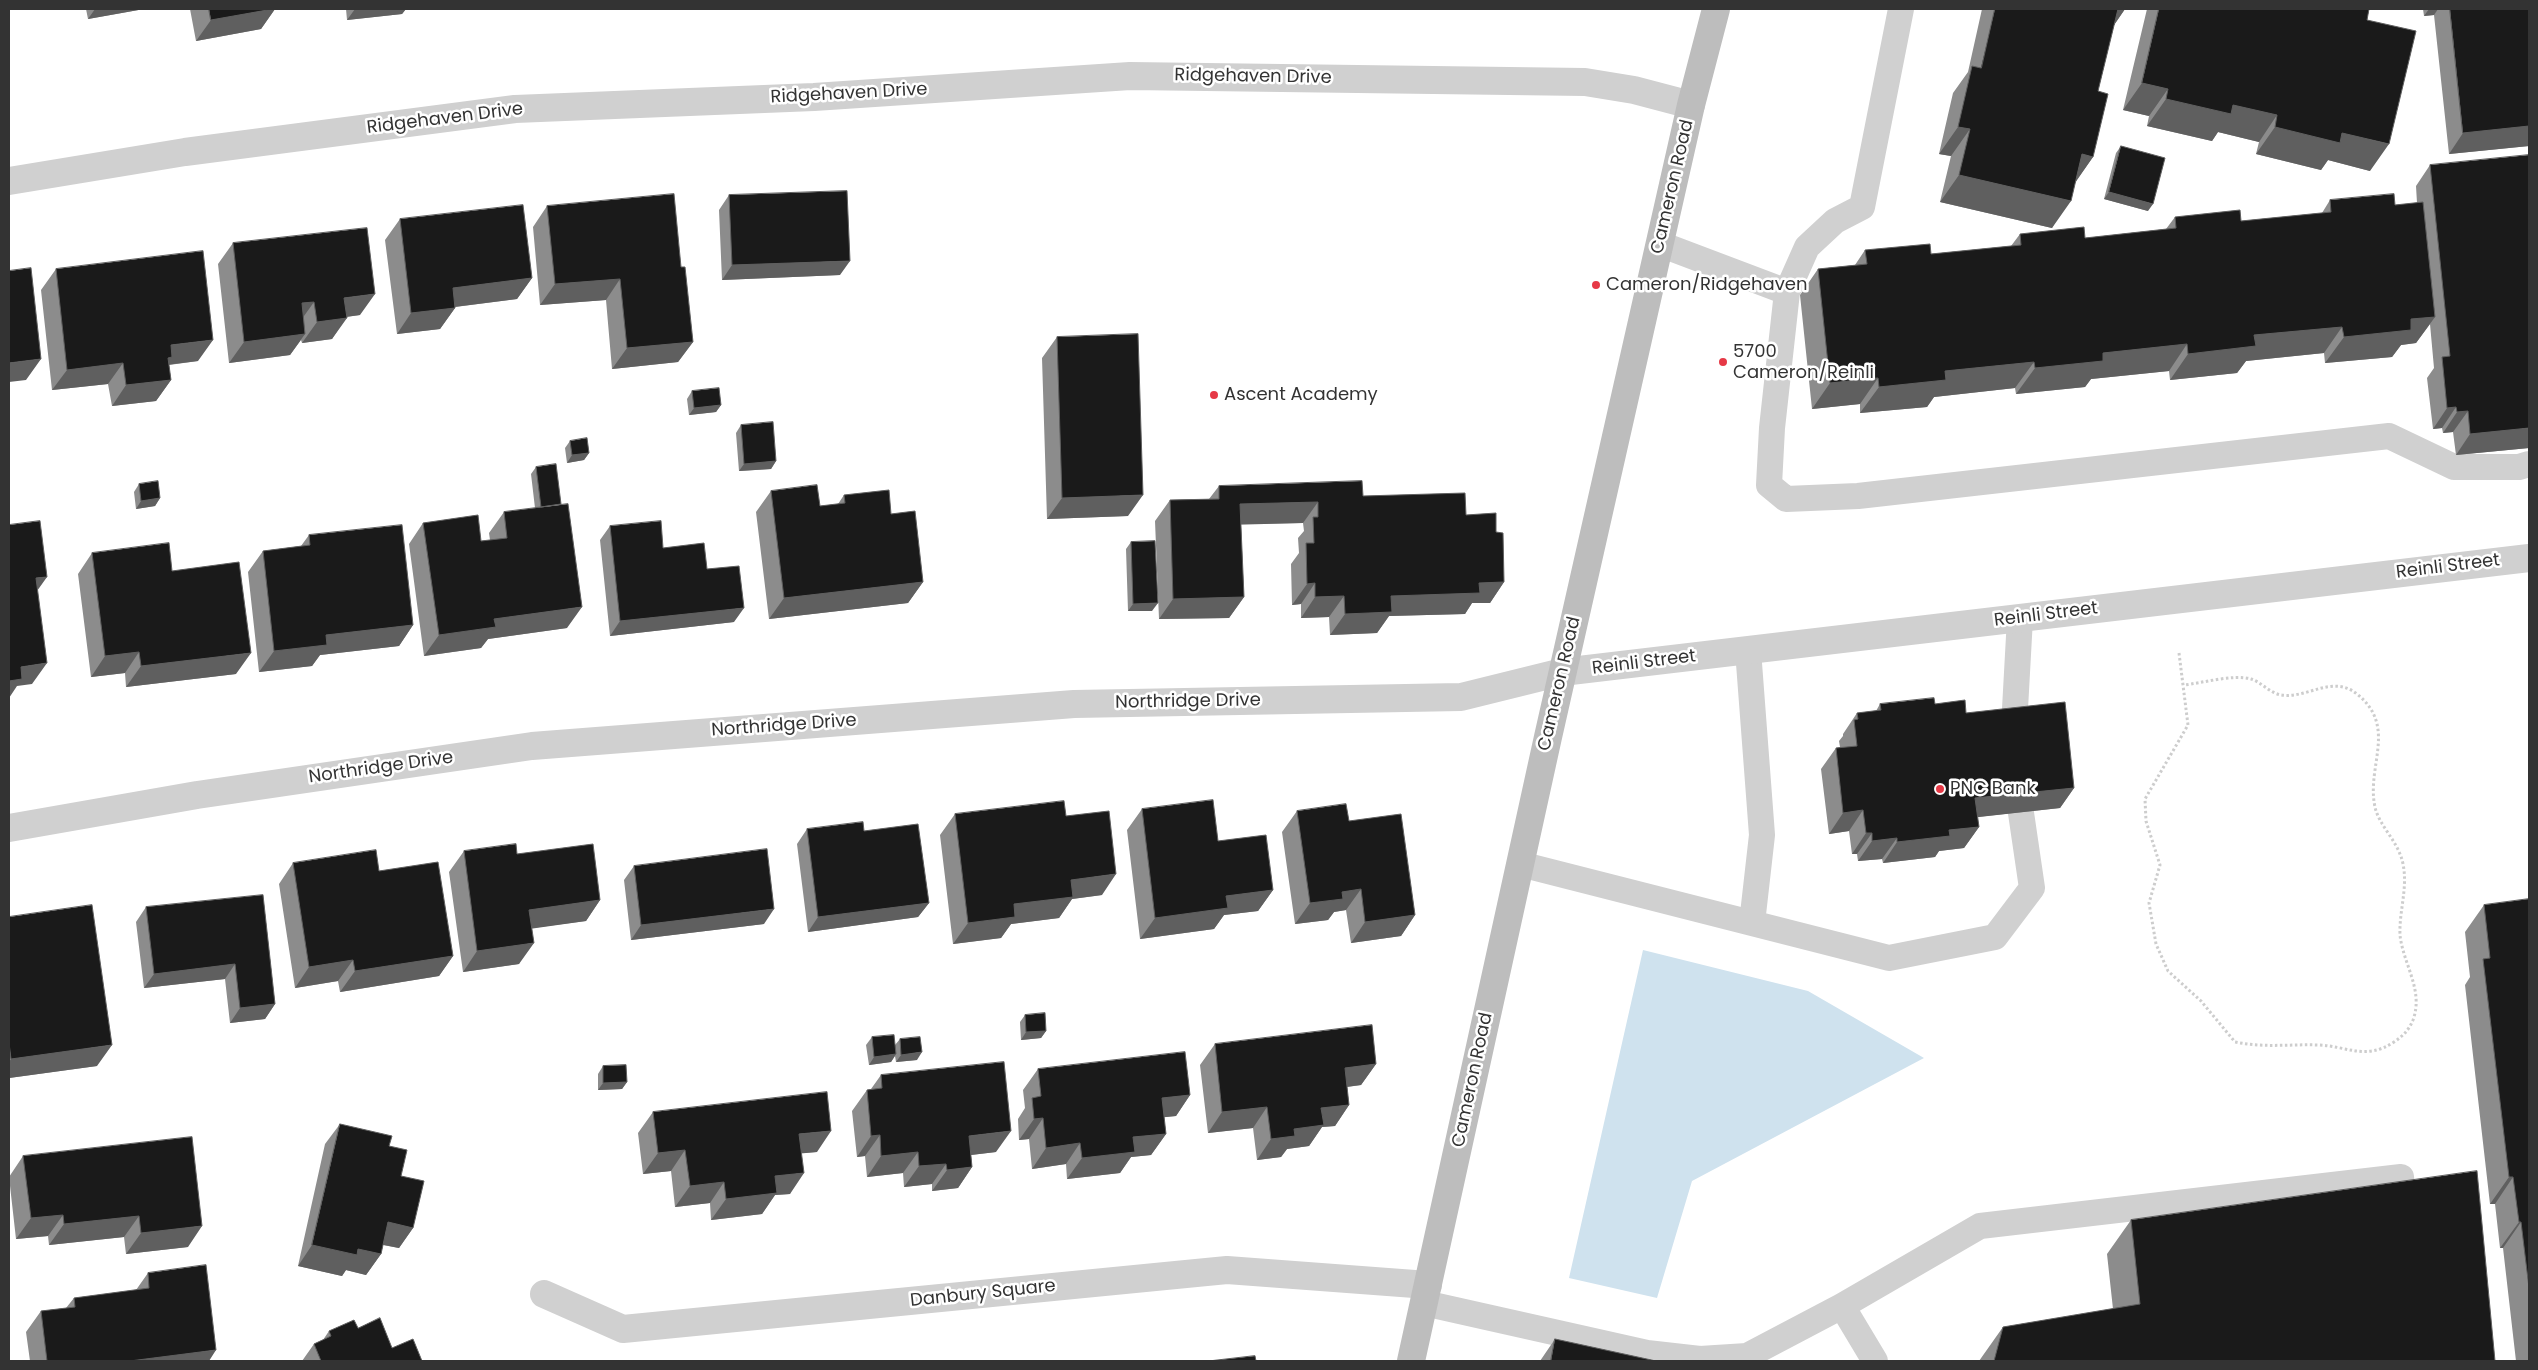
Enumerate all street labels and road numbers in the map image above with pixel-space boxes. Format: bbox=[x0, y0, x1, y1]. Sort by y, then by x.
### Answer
street label: Ridgehaven Drive bbox=[1174, 65, 1332, 89]
street label: Ridgehaven Drive bbox=[770, 79, 928, 109]
street label: Ridgehaven Drive bbox=[366, 99, 524, 139]
street label: Cameron Road bbox=[1647, 118, 1699, 256]
street label: Reinli Street bbox=[2395, 550, 2501, 584]
street label: Reinli Street bbox=[1993, 598, 2099, 632]
street label: Cameron Road bbox=[1534, 615, 1586, 753]
street label: Reinli Street bbox=[1591, 646, 1697, 680]
street label: Northridge Drive bbox=[1115, 690, 1261, 714]
street label: Northridge Drive bbox=[711, 710, 857, 742]
street label: Northridge Drive bbox=[307, 747, 455, 789]
street label: Cameron Road bbox=[1448, 1011, 1498, 1149]
street label: Danbury Square bbox=[909, 1276, 1057, 1312]

